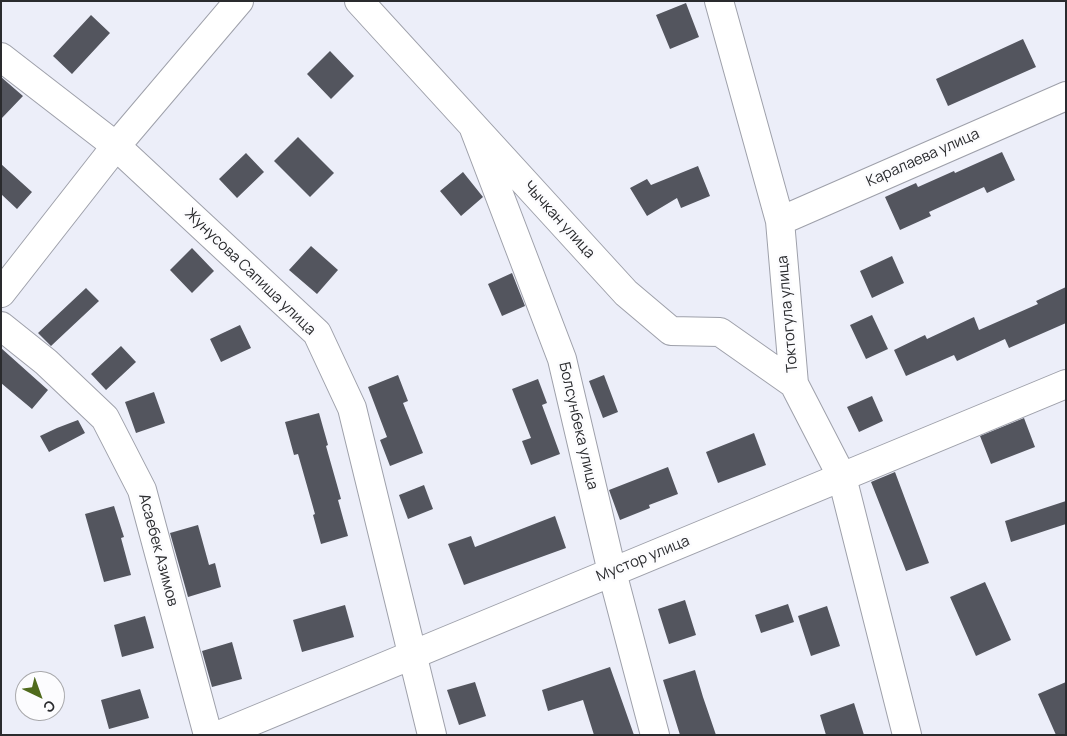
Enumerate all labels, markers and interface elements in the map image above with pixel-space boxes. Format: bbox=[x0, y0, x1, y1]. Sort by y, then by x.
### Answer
street label: Каралаева улица bbox=[864, 125, 982, 191]
street label: Чычкан улица bbox=[520, 178, 598, 262]
street label: Жунусова Сапиша улица bbox=[181, 205, 319, 339]
street label: Токтогула улица bbox=[774, 255, 802, 373]
street label: Болсунбека улица bbox=[555, 361, 601, 491]
street label: Асаебек Азимов bbox=[134, 492, 182, 608]
street label: Мустор улица bbox=[594, 532, 692, 586]
north arrow bbox=[15, 671, 65, 721]
text: С bbox=[40, 696, 60, 717]

